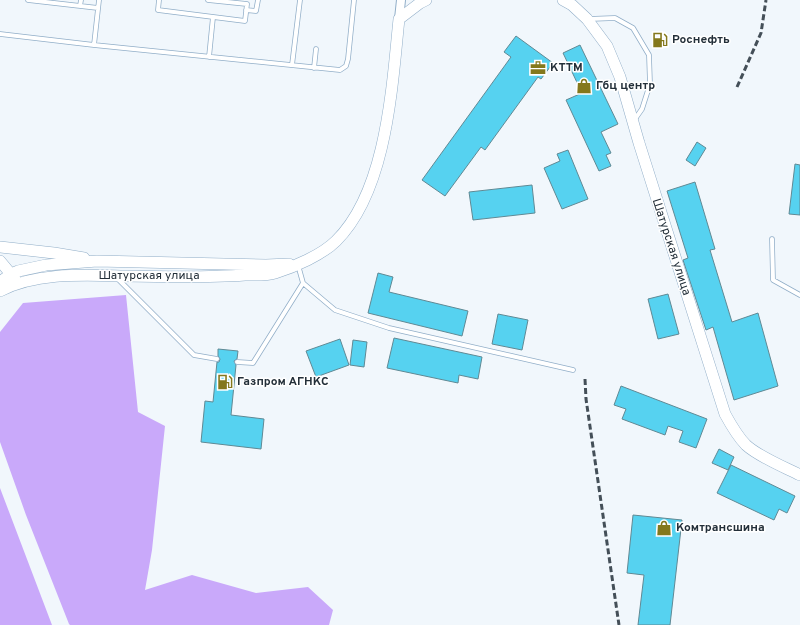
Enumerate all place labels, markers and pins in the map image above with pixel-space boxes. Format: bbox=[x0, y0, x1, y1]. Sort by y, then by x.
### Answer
fuel station icon: Роснефть bbox=[651, 31, 669, 49]
place label: Роснефть bbox=[672, 32, 730, 48]
office icon: КТТМ bbox=[529, 59, 547, 77]
place label: КТТМ bbox=[550, 60, 583, 76]
shop icon: Гбц центр bbox=[575, 77, 593, 95]
place label: Гбц центр bbox=[596, 78, 655, 94]
fuel station icon: Газпром АГНКС bbox=[216, 373, 234, 391]
place label: Газпром АГНКС bbox=[237, 374, 329, 390]
shop icon: Комтрансшина bbox=[655, 519, 673, 537]
place label: Комтрансшина bbox=[676, 520, 765, 536]

